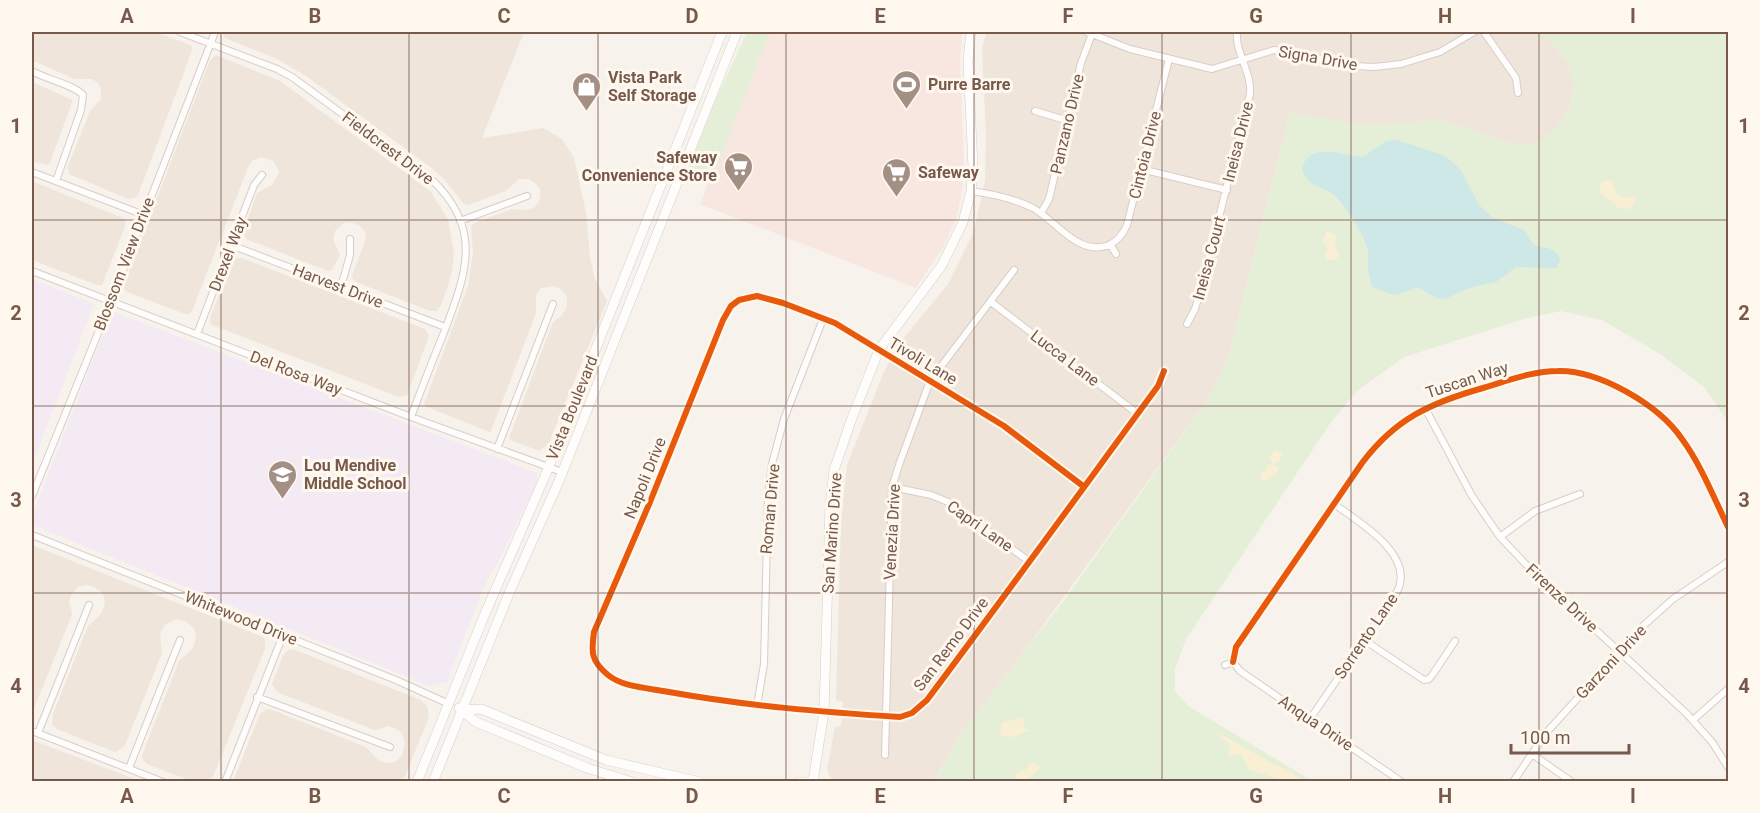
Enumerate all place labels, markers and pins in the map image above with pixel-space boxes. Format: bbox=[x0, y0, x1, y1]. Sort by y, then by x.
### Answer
place label: Vista Park Self Storage bbox=[608, 68, 697, 105]
sports icon: Purre Barre bbox=[891, 68, 923, 110]
shop icon: Vista Park Self Storage bbox=[571, 70, 603, 112]
place label: Purre Barre bbox=[928, 75, 1011, 94]
place label: Safeway Convenience Store bbox=[582, 148, 718, 185]
supermarket icon: Safeway Convenience Store bbox=[722, 150, 754, 192]
supermarket icon: Safeway bbox=[881, 156, 913, 198]
place label: Safeway bbox=[918, 163, 980, 182]
place label: Lou Mendive Middle School bbox=[304, 456, 407, 493]
school or university icon: Lou Mendive Middle School bbox=[267, 458, 299, 500]

